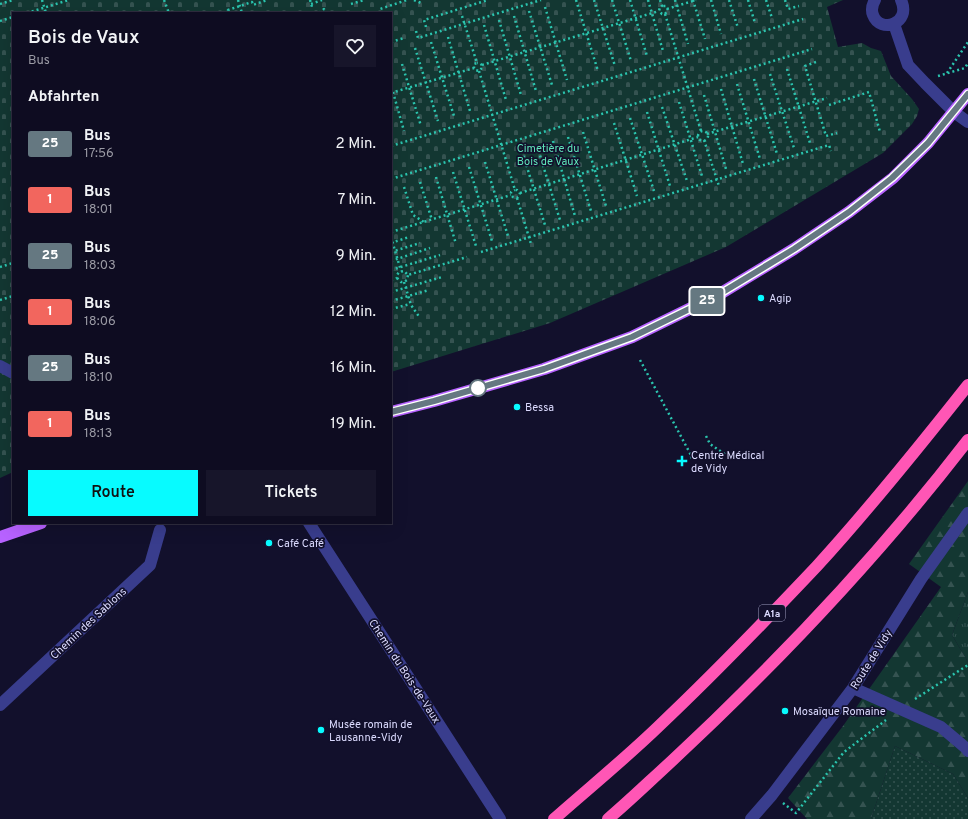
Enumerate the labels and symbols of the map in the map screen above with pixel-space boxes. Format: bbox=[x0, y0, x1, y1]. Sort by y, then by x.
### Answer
park label: Cimetière du Bois de Vaux bbox=[517, 142, 579, 169]
line badge: 25 bbox=[689, 288, 725, 314]
place label: Agip bbox=[769, 292, 792, 306]
marker: Agip bbox=[756, 293, 766, 303]
unlabelled marker bbox=[469, 379, 487, 397]
place label: Bessa bbox=[525, 401, 554, 415]
marker: Bessa bbox=[512, 402, 522, 412]
place label: Centre Médical de Vidy bbox=[691, 449, 764, 476]
marker: Centre Médical de Vidy bbox=[676, 455, 688, 467]
place label: Café Café bbox=[277, 537, 324, 551]
marker: Café Café bbox=[264, 538, 274, 548]
street label: Chemin des Sablons bbox=[48, 585, 130, 663]
road number: A1a bbox=[759, 605, 785, 621]
street label: Chemin du Bois-de-Vaux bbox=[365, 617, 443, 727]
street label: Route de Vidy bbox=[848, 627, 896, 692]
place label: Mosaïque Romaine bbox=[793, 705, 886, 719]
marker: Mosaïque Romaine bbox=[780, 706, 790, 716]
place label: Musée romain de Lausanne-Vidy bbox=[329, 718, 413, 745]
marker: Musée romain de Lausanne-Vidy bbox=[316, 725, 326, 735]

